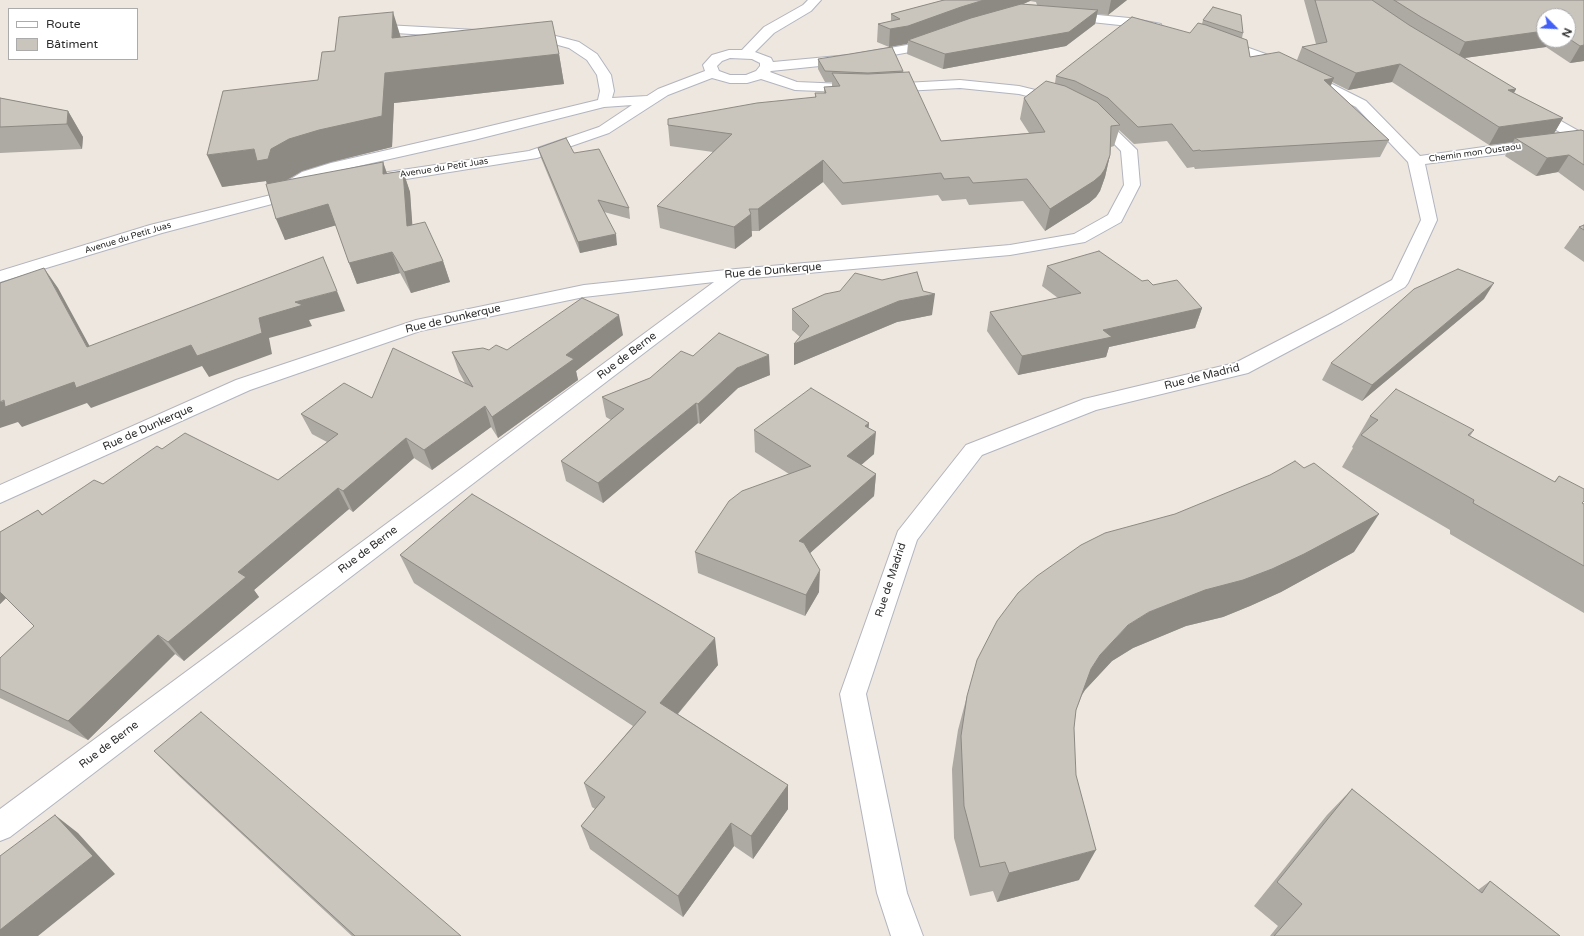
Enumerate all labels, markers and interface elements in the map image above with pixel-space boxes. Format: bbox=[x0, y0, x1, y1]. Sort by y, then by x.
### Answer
legend bbox=[8, 8, 138, 60]
north arrow bbox=[1536, 8, 1576, 48]
text: Route bbox=[46, 17, 80, 31]
text: N bbox=[1559, 26, 1574, 39]
text: Bâtiment bbox=[46, 37, 98, 51]
street label: Chemin mon Oustaou bbox=[1428, 141, 1522, 165]
street label: Avenue du Petit Juas bbox=[399, 156, 489, 180]
street label: Avenue du Petit Juas bbox=[84, 220, 172, 256]
street label: Rue de Dunkerque bbox=[724, 260, 822, 282]
street label: Rue de Dunkerque bbox=[404, 302, 502, 336]
street label: Rue de Berne bbox=[595, 329, 659, 383]
street label: Rue de Madrid bbox=[1163, 361, 1241, 393]
street label: Rue de Dunkerque bbox=[101, 402, 195, 454]
street label: Rue de Berne bbox=[336, 523, 400, 577]
street label: Rue de Madrid bbox=[873, 541, 909, 619]
street label: Rue de Berne bbox=[77, 718, 141, 772]

